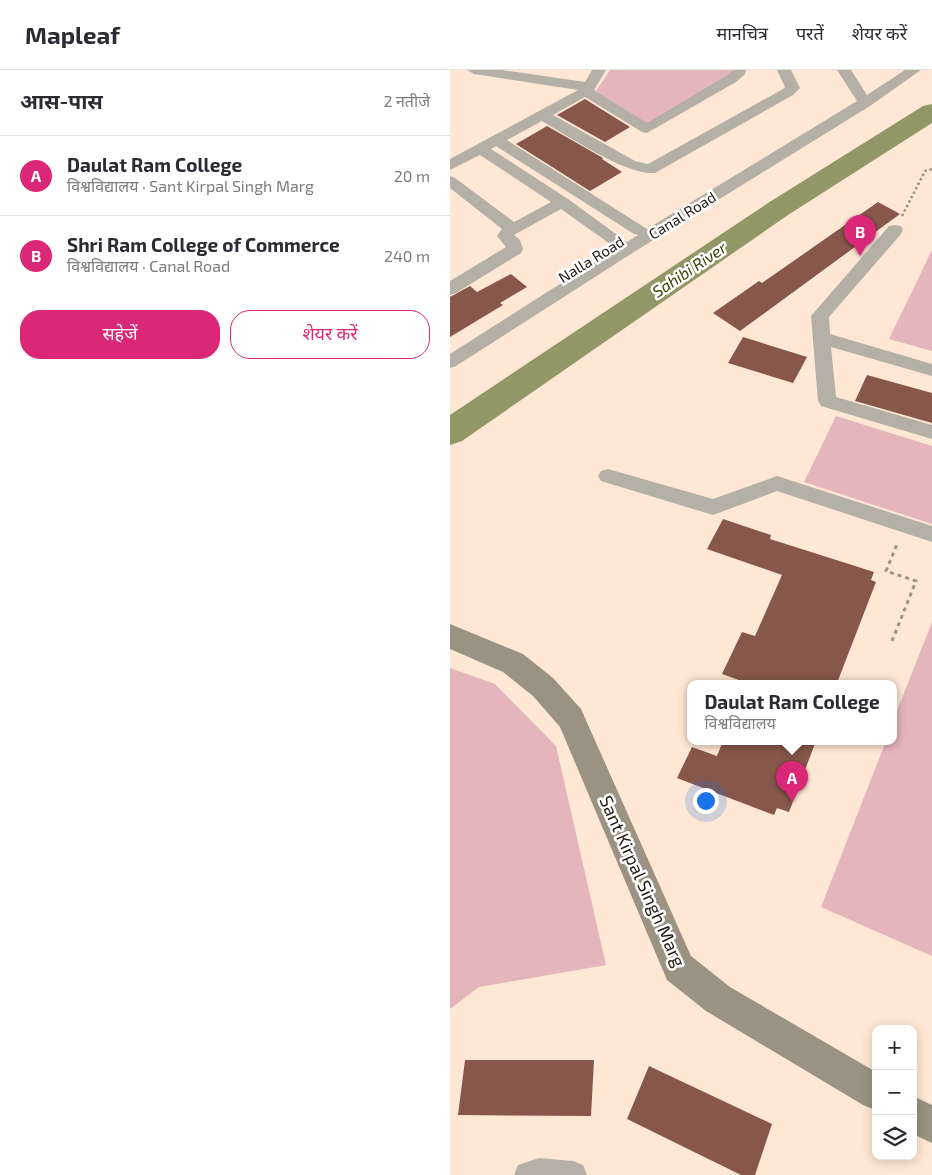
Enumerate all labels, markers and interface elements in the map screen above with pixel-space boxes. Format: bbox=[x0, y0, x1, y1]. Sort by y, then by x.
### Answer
text: Mapleaf bbox=[25, 20, 120, 49]
text: मानचित्र bbox=[716, 22, 768, 44]
text: परतें bbox=[796, 22, 824, 44]
text: शेयर करें bbox=[852, 22, 907, 44]
text: आस-पास bbox=[20, 88, 103, 113]
text: 2 नतीजे bbox=[383, 91, 430, 110]
text: Daulat Ram College bbox=[67, 153, 242, 176]
text: A bbox=[31, 166, 41, 185]
text: 20 m bbox=[394, 166, 430, 185]
text: विश्वविद्यालय · Sant Kirpal Singh Marg bbox=[67, 176, 314, 195]
street label: Canal Road bbox=[645, 187, 719, 243]
pin: B bbox=[844, 215, 876, 256]
street label: Nalla Road bbox=[555, 232, 627, 286]
text: Shri Ram College of Commerce bbox=[67, 233, 340, 256]
water label: Sahibi River bbox=[648, 237, 730, 301]
text: B bbox=[31, 246, 41, 265]
text: 240 m bbox=[384, 246, 430, 265]
text: विश्वविद्यालय · Canal Road bbox=[67, 256, 230, 275]
button: सहेजें bbox=[20, 310, 220, 359]
button: शेयर करें bbox=[230, 310, 430, 359]
popup bbox=[687, 680, 897, 745]
text: Daulat Ram College bbox=[704, 690, 880, 713]
text: विश्वविद्यालय bbox=[704, 713, 776, 732]
pin: A bbox=[776, 761, 808, 802]
your location bbox=[693, 788, 719, 814]
street label: Sant Kirpal Singh Marg bbox=[595, 792, 691, 970]
map controls bbox=[872, 1025, 917, 1160]
button: + bbox=[872, 1025, 917, 1070]
button: − bbox=[872, 1070, 917, 1115]
button: layers bbox=[872, 1115, 917, 1160]

